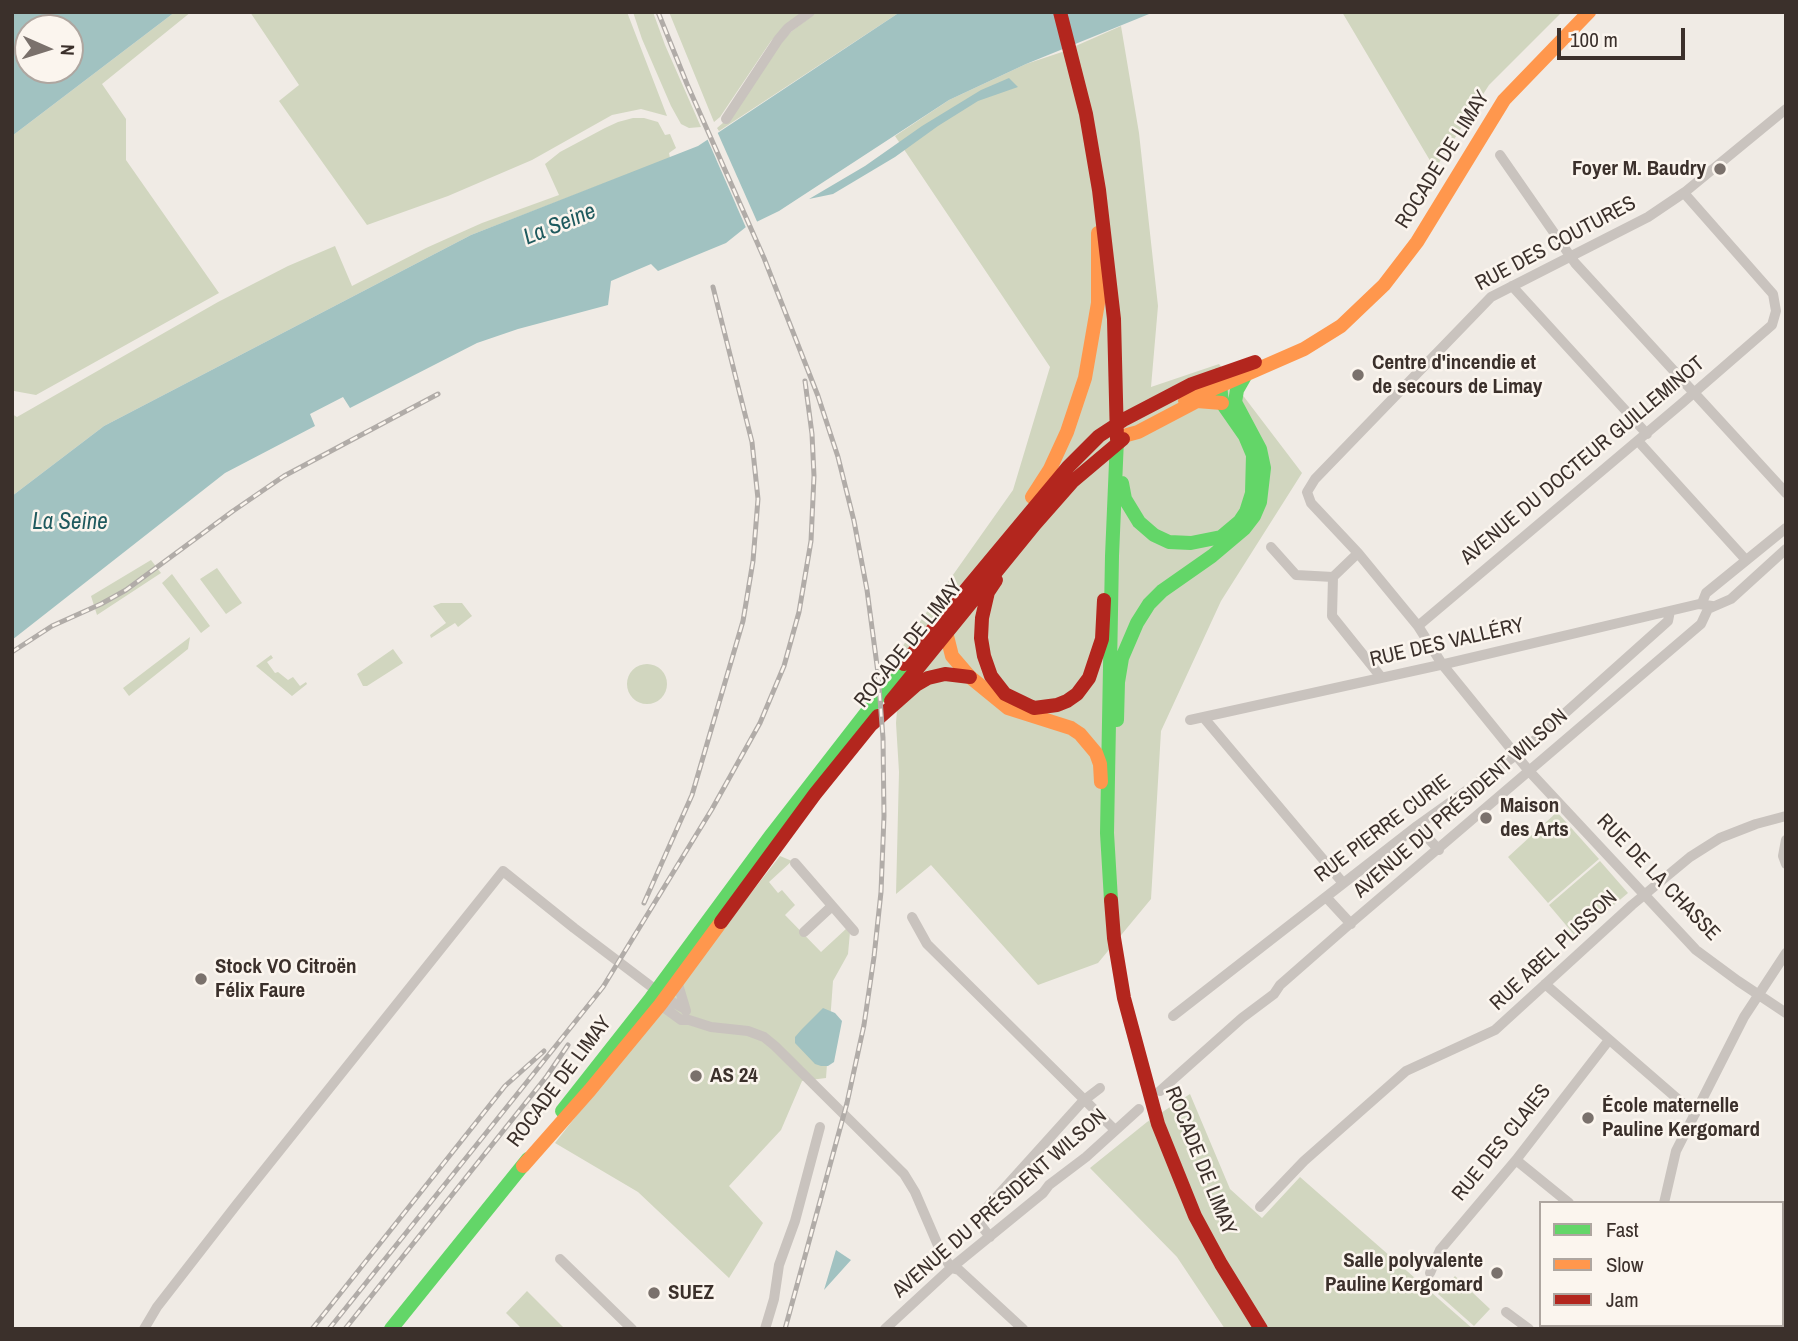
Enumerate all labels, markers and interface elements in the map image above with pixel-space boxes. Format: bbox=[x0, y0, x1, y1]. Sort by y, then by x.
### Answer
north arrow bbox=[14, 14, 84, 84]
scale bar bbox=[1560, 14, 1688, 58]
text: 100 m bbox=[1570, 25, 1618, 54]
text: N bbox=[55, 44, 81, 56]
street label: ROCADE DE LIMAY bbox=[1391, 87, 1495, 233]
place label: Foyer M. Baudry bbox=[1572, 156, 1706, 182]
marker: Foyer M. Baudry bbox=[1712, 161, 1728, 177]
street label: RUE DES COUTURES bbox=[1472, 191, 1640, 297]
water label: La Seine bbox=[520, 198, 600, 252]
place label: Centre d'incendie et de secours de Limay bbox=[1372, 350, 1542, 400]
street label: AVENUE DU DOCTEUR GUILLEMINOT bbox=[1456, 352, 1710, 570]
marker: Centre d'incendie et de secours de Limay bbox=[1350, 367, 1366, 383]
water label: La Seine bbox=[32, 509, 108, 537]
street label: ROCADE DE LIMAY bbox=[850, 575, 968, 713]
street label: RUE DES VALLÉRY bbox=[1368, 613, 1526, 673]
street label: AVENUE DU PRÉSIDENT WILSON bbox=[1349, 704, 1573, 904]
street label: RUE PIERRE CURIE bbox=[1310, 770, 1456, 888]
place label: Maison des Arts bbox=[1500, 793, 1569, 843]
street label: RUE DE LA CHASSE bbox=[1591, 809, 1725, 947]
marker: Maison des Arts bbox=[1478, 810, 1494, 826]
street label: RUE ABEL PLISSON bbox=[1485, 886, 1623, 1016]
place label: Stock VO Citroën Félix Faure bbox=[215, 954, 357, 1004]
marker: Stock VO Citroën Félix Faure bbox=[193, 971, 209, 987]
street label: ROCADE DE LIMAY bbox=[503, 1011, 617, 1153]
place label: AS 24 bbox=[710, 1063, 758, 1089]
marker: AS 24 bbox=[688, 1068, 704, 1084]
street label: RUE DES CLAIES bbox=[1447, 1080, 1557, 1206]
street label: ROCADE DE LIMAY bbox=[1159, 1083, 1241, 1239]
place label: École maternelle Pauline Kergomard bbox=[1602, 1093, 1760, 1143]
street label: AVENUE DU PRÉSIDENT WILSON bbox=[888, 1104, 1112, 1304]
marker: École maternelle Pauline Kergomard bbox=[1580, 1110, 1596, 1126]
legend bbox=[1539, 1201, 1784, 1327]
text: Fast bbox=[1606, 1215, 1639, 1244]
place label: Salle polyvalente Pauline Kergomard bbox=[1325, 1248, 1483, 1298]
text: Slow bbox=[1606, 1250, 1643, 1279]
marker: Salle polyvalente Pauline Kergomard bbox=[1489, 1265, 1505, 1281]
place label: SUEZ bbox=[668, 1280, 714, 1306]
marker: SUEZ bbox=[646, 1285, 662, 1301]
text: Jam bbox=[1606, 1285, 1639, 1314]

